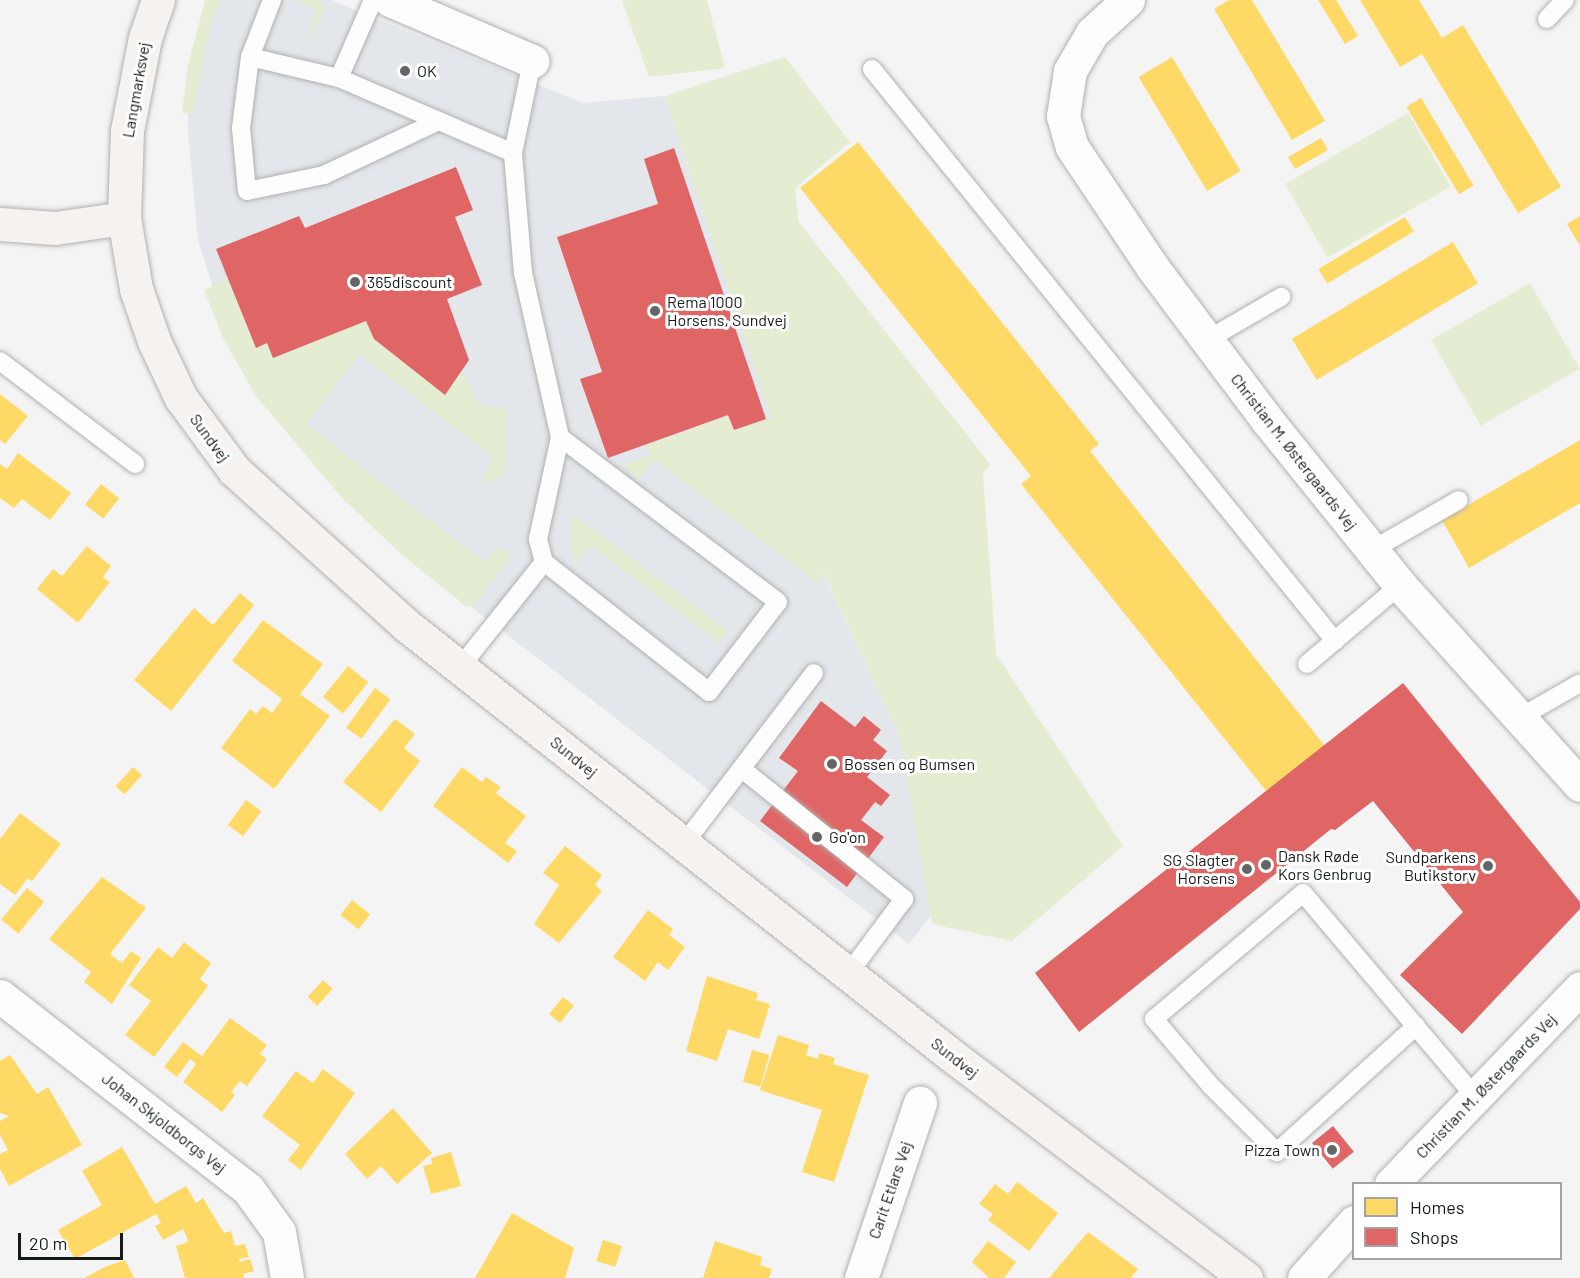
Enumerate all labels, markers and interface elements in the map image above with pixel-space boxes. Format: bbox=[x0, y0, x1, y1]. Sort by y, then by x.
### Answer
street label: Langmarksvej bbox=[118, 41, 154, 139]
place label: OK bbox=[417, 61, 437, 81]
marker: OK bbox=[398, 64, 412, 78]
place label: 365discount bbox=[367, 272, 452, 292]
marker: 365discount bbox=[348, 275, 362, 289]
place label: Rema 1000 Horsens, Sundvej bbox=[667, 292, 787, 330]
marker: Rema 1000 Horsens, Sundvej bbox=[648, 304, 662, 318]
street label: Christian M. Østergaards Vej bbox=[1227, 370, 1361, 534]
street label: Sundvej bbox=[186, 410, 234, 466]
street label: Sundvej bbox=[547, 732, 601, 782]
place label: Bossen og Bumsen bbox=[844, 754, 975, 774]
marker: Bossen og Bumsen bbox=[825, 757, 839, 771]
place label: Go'on bbox=[829, 827, 866, 847]
marker: Go'on bbox=[810, 830, 824, 844]
place label: Dansk Røde Kors Genbrug bbox=[1278, 846, 1372, 884]
place label: Sundparkens Butikstorv bbox=[1385, 847, 1476, 885]
place label: SG Slagter Horsens bbox=[1163, 850, 1235, 888]
marker: Dansk Røde Kors Genbrug bbox=[1259, 858, 1273, 872]
marker: Sundparkens Butikstorv bbox=[1481, 859, 1495, 873]
marker: SG Slagter Horsens bbox=[1240, 862, 1254, 876]
street label: Christian M. Østergaards Vej bbox=[1412, 1010, 1560, 1162]
street label: Sundvej bbox=[927, 1034, 983, 1082]
street label: Johan Skjoldborgs Vej bbox=[98, 1069, 230, 1177]
street label: Carit Etlars Vej bbox=[864, 1139, 916, 1241]
place label: Pizza Town bbox=[1244, 1140, 1320, 1160]
marker: Pizza Town bbox=[1325, 1143, 1339, 1157]
legend bbox=[1352, 1182, 1562, 1260]
text: Homes bbox=[1410, 1196, 1464, 1218]
scale bar bbox=[21, 1221, 126, 1259]
text: Shops bbox=[1410, 1226, 1459, 1248]
text: 20 m bbox=[29, 1232, 67, 1254]

